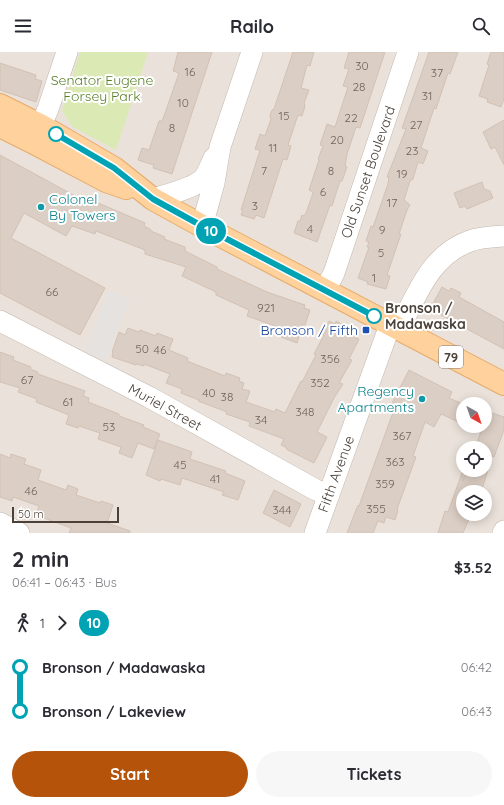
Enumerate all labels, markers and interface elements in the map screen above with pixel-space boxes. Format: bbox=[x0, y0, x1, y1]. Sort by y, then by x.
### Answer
icon: menu bbox=[12, 15, 34, 37]
text: Railo bbox=[230, 15, 274, 38]
icon: search bbox=[470, 15, 492, 37]
house number: 30 bbox=[355, 58, 369, 73]
house number: 16 bbox=[185, 64, 196, 79]
house number: 37 bbox=[431, 65, 443, 80]
park label: Senator Eugene Forsey Park bbox=[51, 71, 153, 105]
house number: 28 bbox=[352, 79, 366, 94]
house number: 31 bbox=[422, 88, 432, 103]
house number: 10 bbox=[177, 95, 189, 110]
street label: Old Sunset Boulevard bbox=[337, 103, 399, 241]
house number: 15 bbox=[279, 108, 289, 123]
house number: 22 bbox=[344, 110, 358, 125]
house number: 27 bbox=[410, 117, 422, 132]
house number: 8 bbox=[169, 120, 175, 135]
unlabelled marker bbox=[48, 126, 64, 142]
house number: 20 bbox=[330, 132, 344, 147]
house number: 11 bbox=[269, 140, 277, 155]
house number: 23 bbox=[406, 143, 418, 158]
house number: 7 bbox=[261, 163, 267, 178]
house number: 8 bbox=[328, 163, 334, 178]
house number: 19 bbox=[396, 166, 408, 181]
house number: 6 bbox=[320, 184, 327, 199]
place label: Colonel By Towers bbox=[49, 190, 116, 224]
house number: 17 bbox=[387, 195, 397, 210]
house number: 3 bbox=[252, 198, 258, 213]
marker: Colonel By Towers bbox=[36, 202, 46, 212]
line badge: 10 bbox=[193, 218, 229, 244]
house number: 4 bbox=[307, 221, 313, 236]
text: 10 bbox=[204, 222, 218, 240]
house number: 9 bbox=[379, 222, 386, 237]
house number: 5 bbox=[378, 245, 384, 260]
house number: 1 bbox=[372, 270, 376, 285]
house number: 66 bbox=[46, 284, 59, 299]
place label: Bronson / Madawaska bbox=[385, 299, 466, 333]
house number: 921 bbox=[257, 300, 275, 315]
marker: Bronson / Madawaska bbox=[366, 308, 382, 324]
place label: Bronson / Fifth bbox=[260, 321, 358, 339]
marker: Bronson / Fifth bbox=[361, 325, 371, 335]
house number: 50 bbox=[135, 341, 149, 356]
house number: 46 bbox=[154, 342, 167, 357]
road number: 79 bbox=[439, 346, 463, 368]
house number: 356 bbox=[320, 351, 340, 366]
house number: 67 bbox=[21, 372, 33, 387]
house number: 352 bbox=[310, 375, 330, 390]
street label: Muriel Street bbox=[125, 379, 205, 435]
place label: Regency Apartments bbox=[337, 382, 414, 416]
house number: 40 bbox=[202, 385, 216, 400]
house number: 38 bbox=[221, 389, 233, 404]
house number: 61 bbox=[63, 394, 73, 409]
marker: Regency Apartments bbox=[417, 394, 427, 404]
north arrow bbox=[456, 397, 492, 433]
map controls bbox=[456, 397, 492, 521]
house number: 348 bbox=[295, 404, 315, 419]
house number: 34 bbox=[255, 412, 267, 427]
house number: 53 bbox=[103, 419, 115, 434]
house number: 367 bbox=[393, 428, 411, 443]
street label: Fifth Avenue bbox=[314, 433, 358, 515]
button: locate bbox=[456, 441, 492, 477]
house number: 363 bbox=[385, 454, 405, 469]
house number: 45 bbox=[174, 457, 186, 472]
house number: 41 bbox=[210, 471, 220, 486]
house number: 359 bbox=[375, 476, 395, 491]
house number: 46 bbox=[25, 483, 38, 498]
button: layers bbox=[456, 485, 492, 521]
house number: 355 bbox=[366, 501, 386, 516]
house number: 344 bbox=[273, 502, 291, 517]
scale bar bbox=[12, 505, 119, 524]
text: 50 m bbox=[18, 507, 44, 521]
text: 2 min bbox=[12, 545, 69, 573]
text: $3.52 bbox=[454, 558, 492, 577]
text: 06:41 – 06:43 · Bus bbox=[12, 574, 117, 590]
icon: walk bbox=[12, 612, 34, 634]
icon: forward bbox=[51, 612, 73, 634]
text: 10 bbox=[87, 614, 101, 632]
text: 1 bbox=[40, 615, 45, 631]
text: Bronson / Madawaska bbox=[42, 658, 205, 677]
text: 06:42 bbox=[461, 659, 492, 675]
text: Bronson / Lakeview bbox=[42, 702, 186, 721]
text: 06:43 bbox=[461, 703, 492, 719]
button: Start bbox=[12, 751, 248, 797]
button: Tickets bbox=[256, 751, 492, 797]

